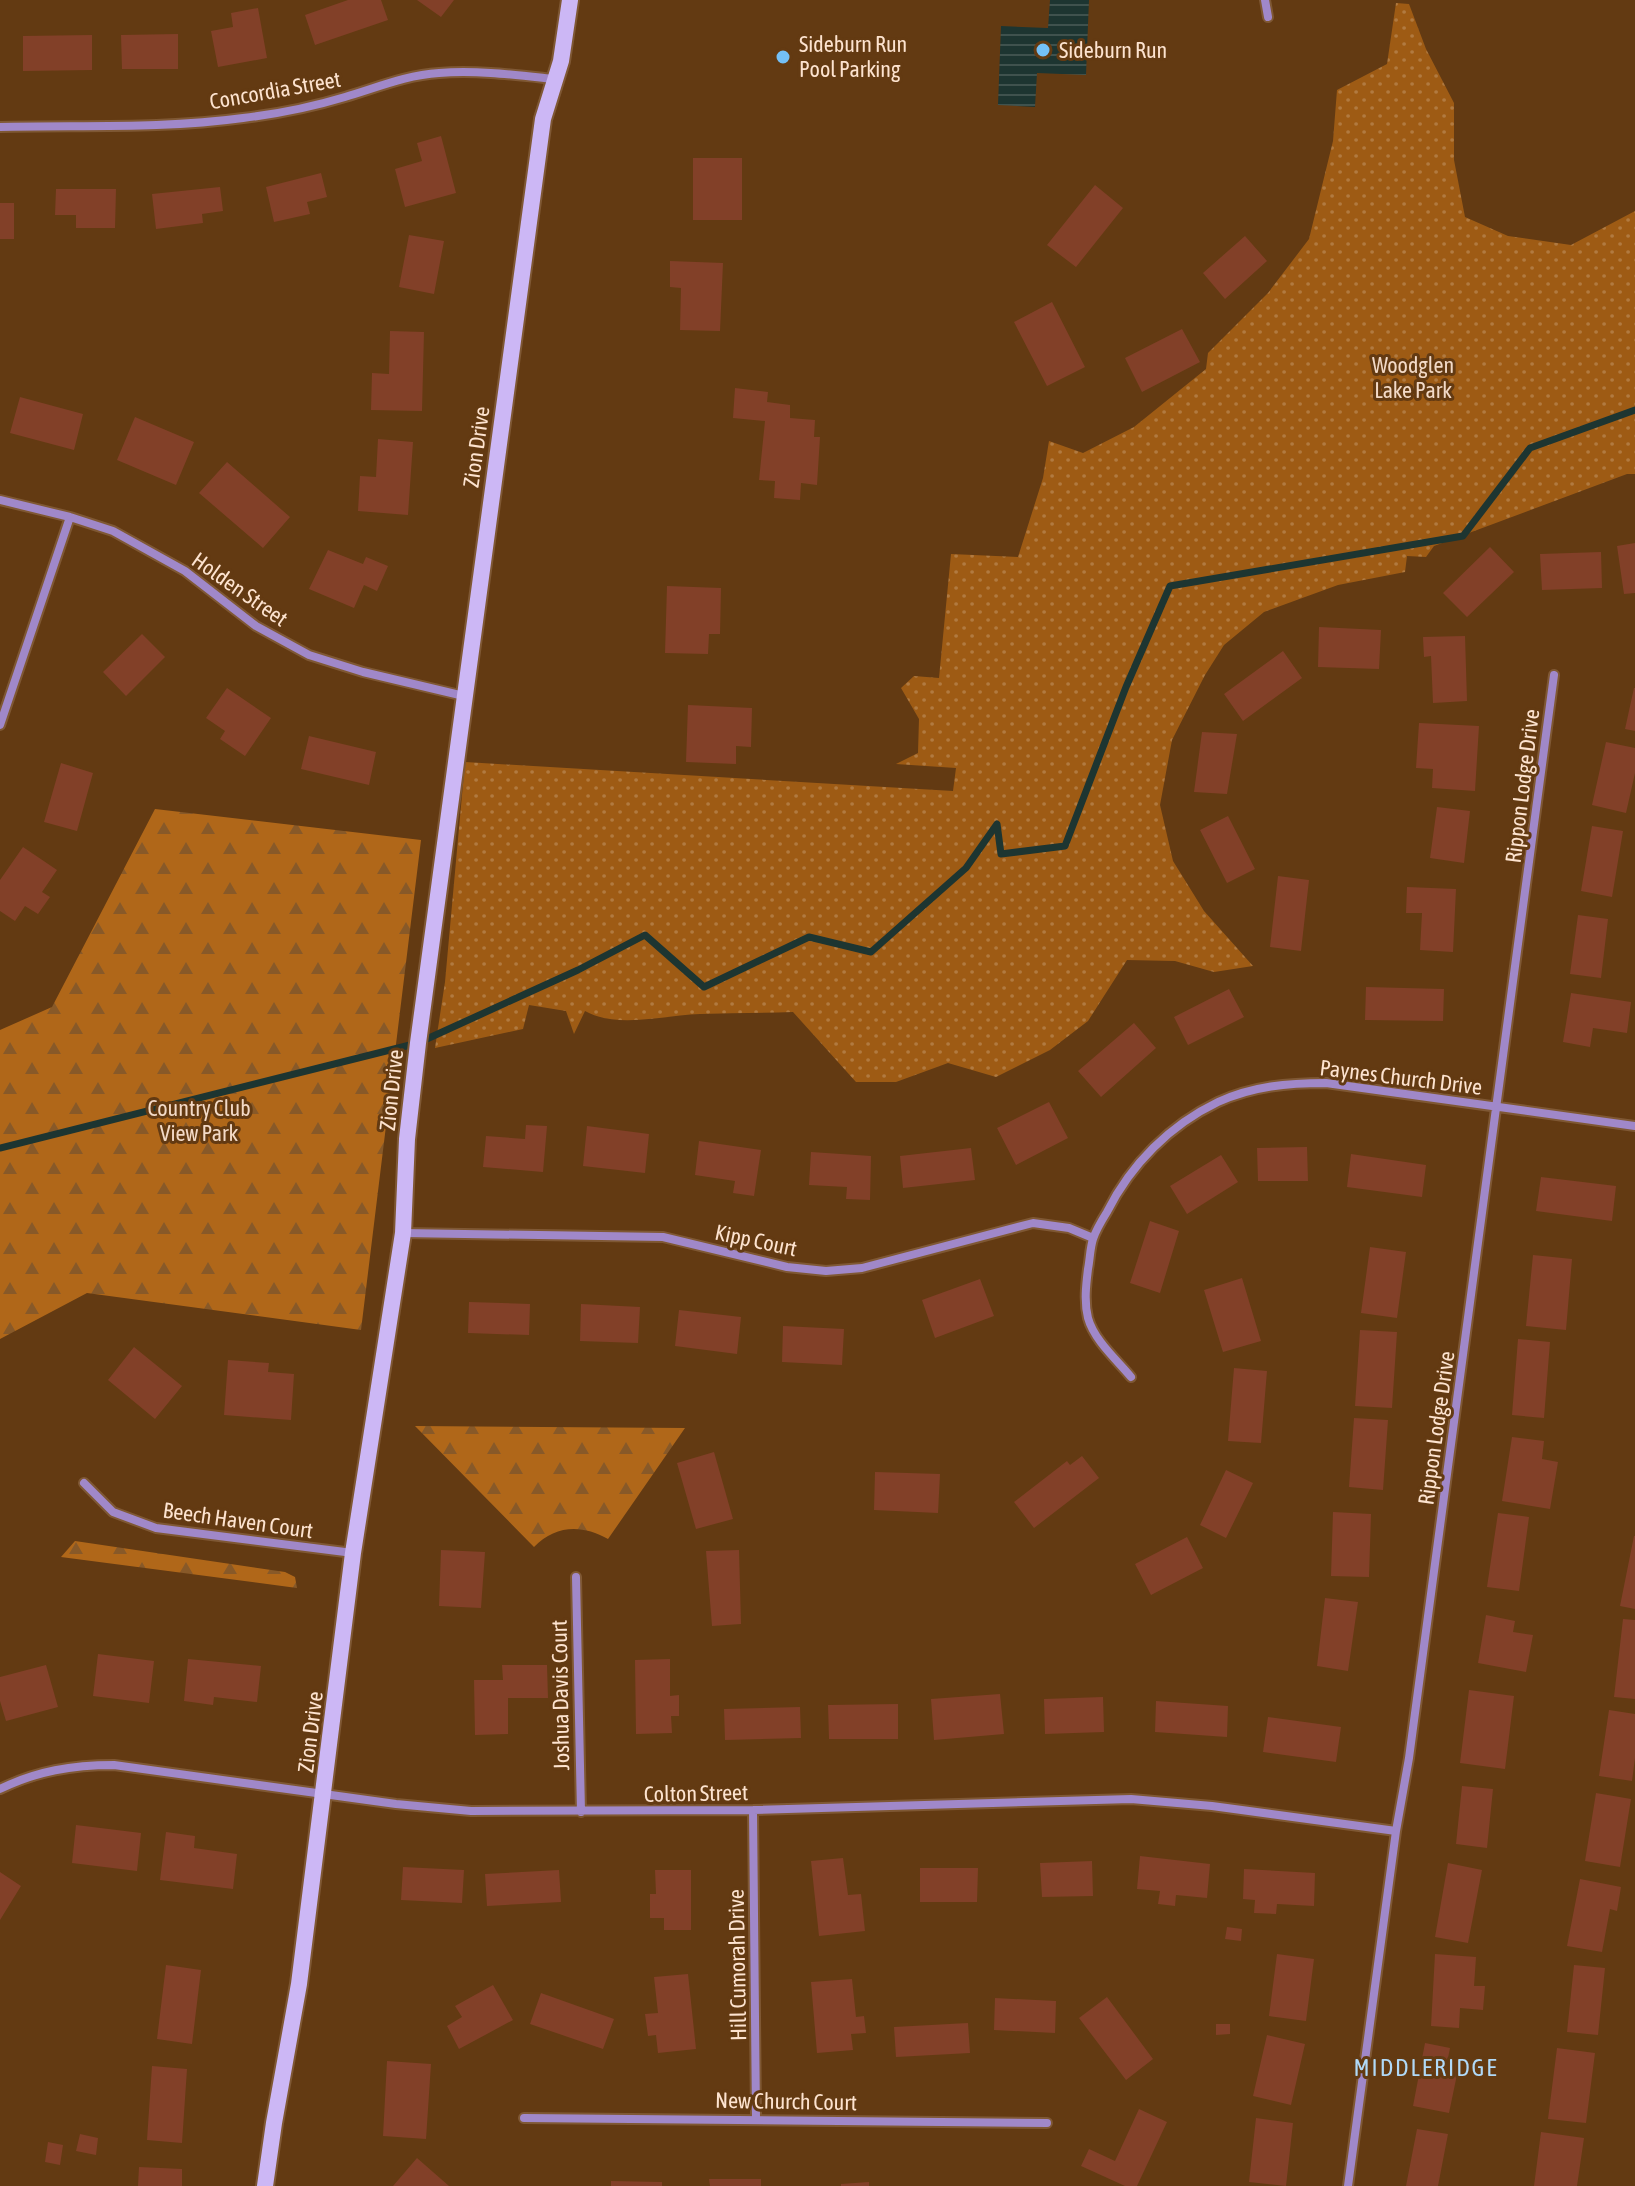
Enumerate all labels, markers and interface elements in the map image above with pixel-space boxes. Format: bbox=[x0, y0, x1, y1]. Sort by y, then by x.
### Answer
place label: Sideburn Run Pool Parking bbox=[799, 31, 907, 82]
place label: Sideburn Run bbox=[1059, 37, 1167, 63]
marker: Sideburn Run bbox=[1034, 41, 1052, 59]
marker: Sideburn Run Pool Parking bbox=[774, 48, 792, 66]
street label: Concordia Street bbox=[207, 66, 343, 114]
park label: Woodglen Lake Park bbox=[1372, 352, 1454, 403]
street label: Zion Drive bbox=[457, 405, 495, 489]
street label: Holden Street bbox=[187, 546, 293, 632]
street label: Rippon Lodge Drive bbox=[1500, 708, 1544, 864]
street label: Zion Drive bbox=[374, 1048, 408, 1132]
street label: Paynes Church Drive bbox=[1318, 1054, 1484, 1100]
park label: Country Club View Park bbox=[147, 1095, 251, 1146]
street label: Kipp Court bbox=[713, 1219, 799, 1261]
street label: Rippon Lodge Drive bbox=[1412, 1349, 1460, 1507]
street label: Beech Haven Court bbox=[161, 1497, 315, 1543]
street label: Joshua Davis Court bbox=[546, 1619, 574, 1771]
street label: Zion Drive bbox=[292, 1690, 328, 1774]
street label: Colton Street bbox=[644, 1779, 748, 1807]
street label: Hill Cumorah Drive bbox=[723, 1889, 751, 2041]
district label: MIDDLERIDGE bbox=[1353, 2054, 1499, 2081]
street label: New Church Court bbox=[715, 2087, 857, 2115]

